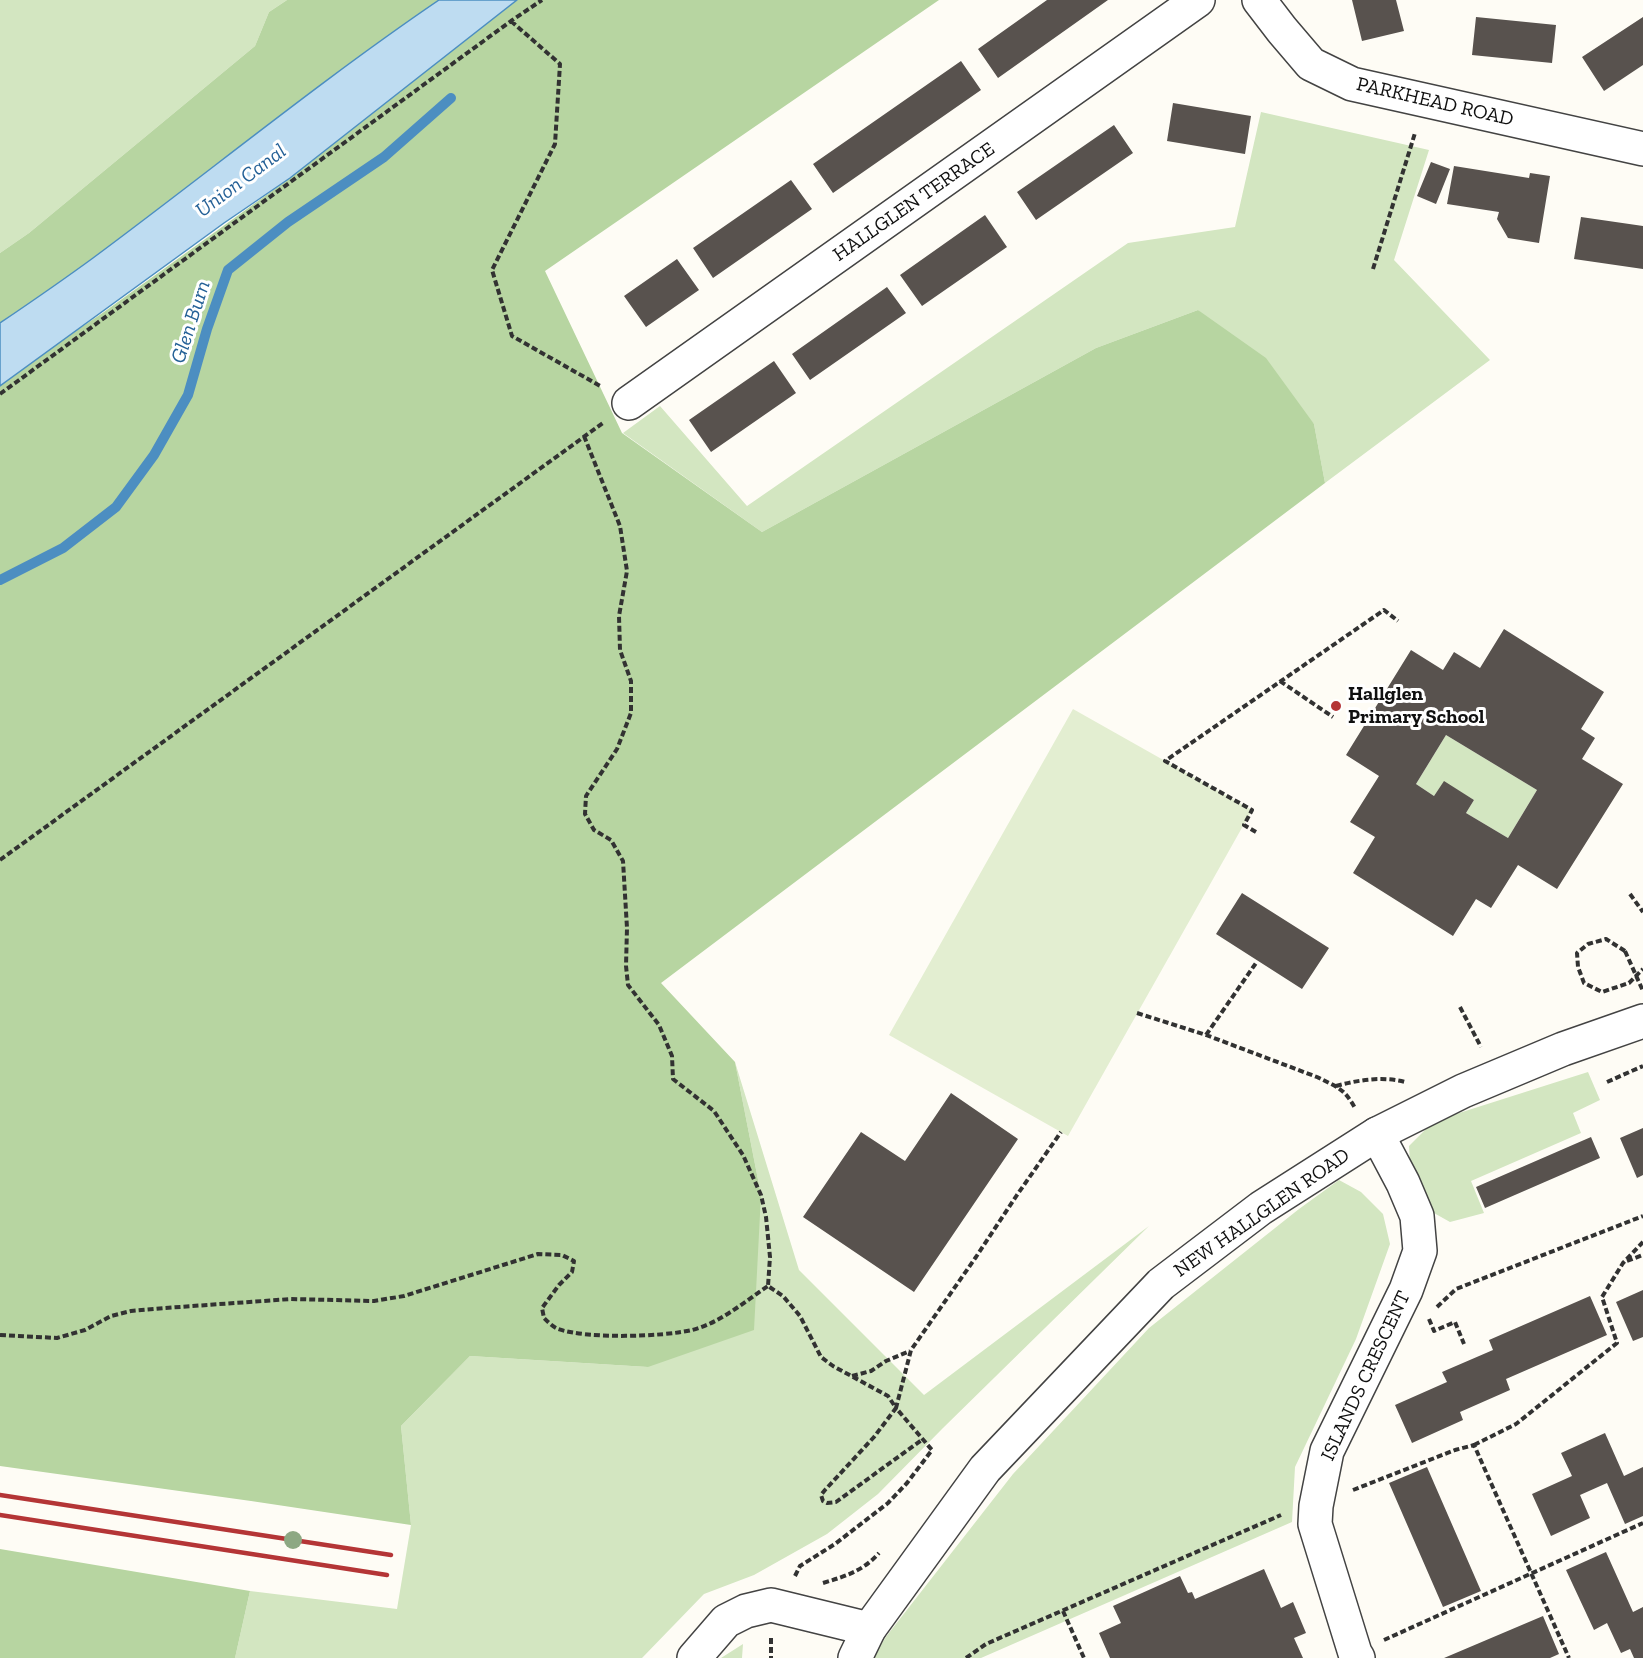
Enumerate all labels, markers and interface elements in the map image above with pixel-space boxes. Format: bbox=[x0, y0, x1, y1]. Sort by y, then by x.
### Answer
street label: PARKHEAD ROAD bbox=[1354, 72, 1516, 132]
street label: HALLGLEN TERRACE bbox=[829, 137, 999, 267]
water label: Union Canal bbox=[191, 139, 291, 223]
water label: Glen Burn bbox=[166, 277, 216, 367]
place label: Hallglen Primary School bbox=[1348, 682, 1484, 729]
marker: Hallglen Primary School bbox=[1329, 699, 1343, 713]
street label: NEW HALLGLEN ROAD bbox=[1170, 1143, 1354, 1283]
street label: ISLANDS CRESCENT bbox=[1316, 1287, 1416, 1465]

